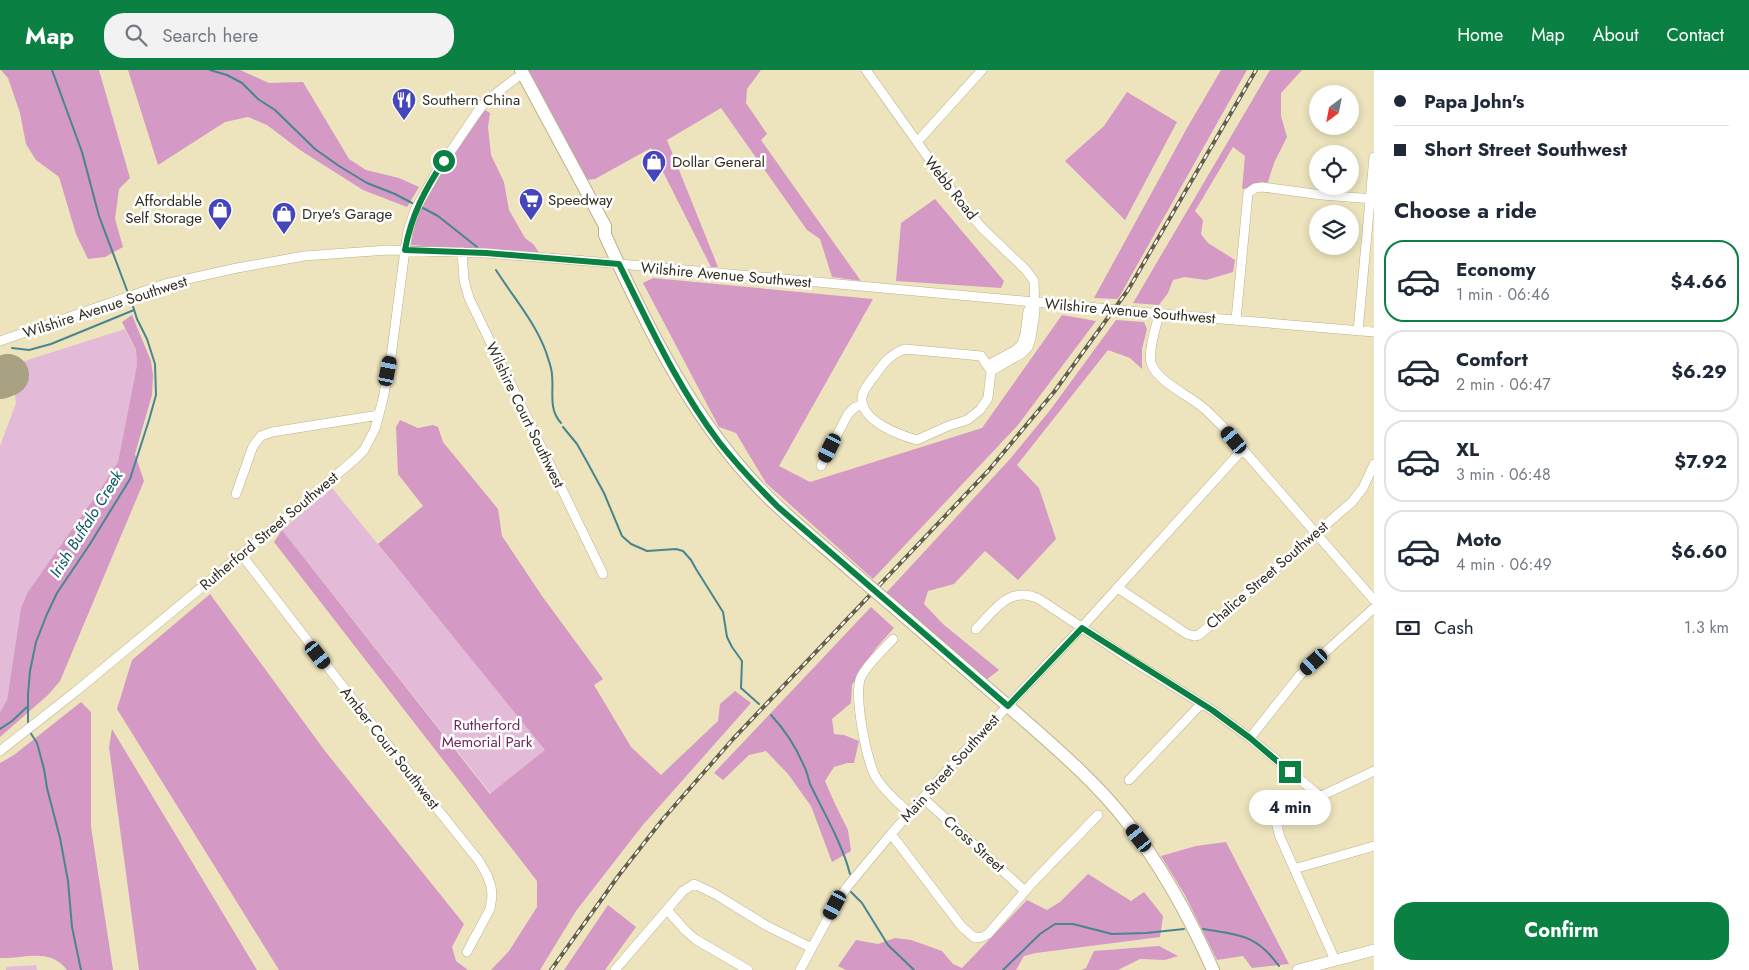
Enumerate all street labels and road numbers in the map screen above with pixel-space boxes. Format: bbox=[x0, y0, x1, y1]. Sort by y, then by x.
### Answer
street label: Webb Road bbox=[919, 152, 983, 224]
street label: Wilshire Avenue Southwest bbox=[640, 257, 813, 293]
street label: Wilshire Avenue Southwest bbox=[20, 270, 190, 344]
street label: Wilshire Avenue Southwest bbox=[1044, 293, 1217, 329]
street label: Wilshire Court Southwest bbox=[480, 338, 570, 492]
street label: Rutherford Street Southwest bbox=[195, 466, 343, 596]
street label: Chalice Street Southwest bbox=[1201, 515, 1333, 634]
street label: Amber Court Southwest bbox=[335, 682, 445, 814]
street label: Main Street Southwest bbox=[895, 709, 1005, 827]
street label: Cross Street bbox=[938, 810, 1010, 878]

